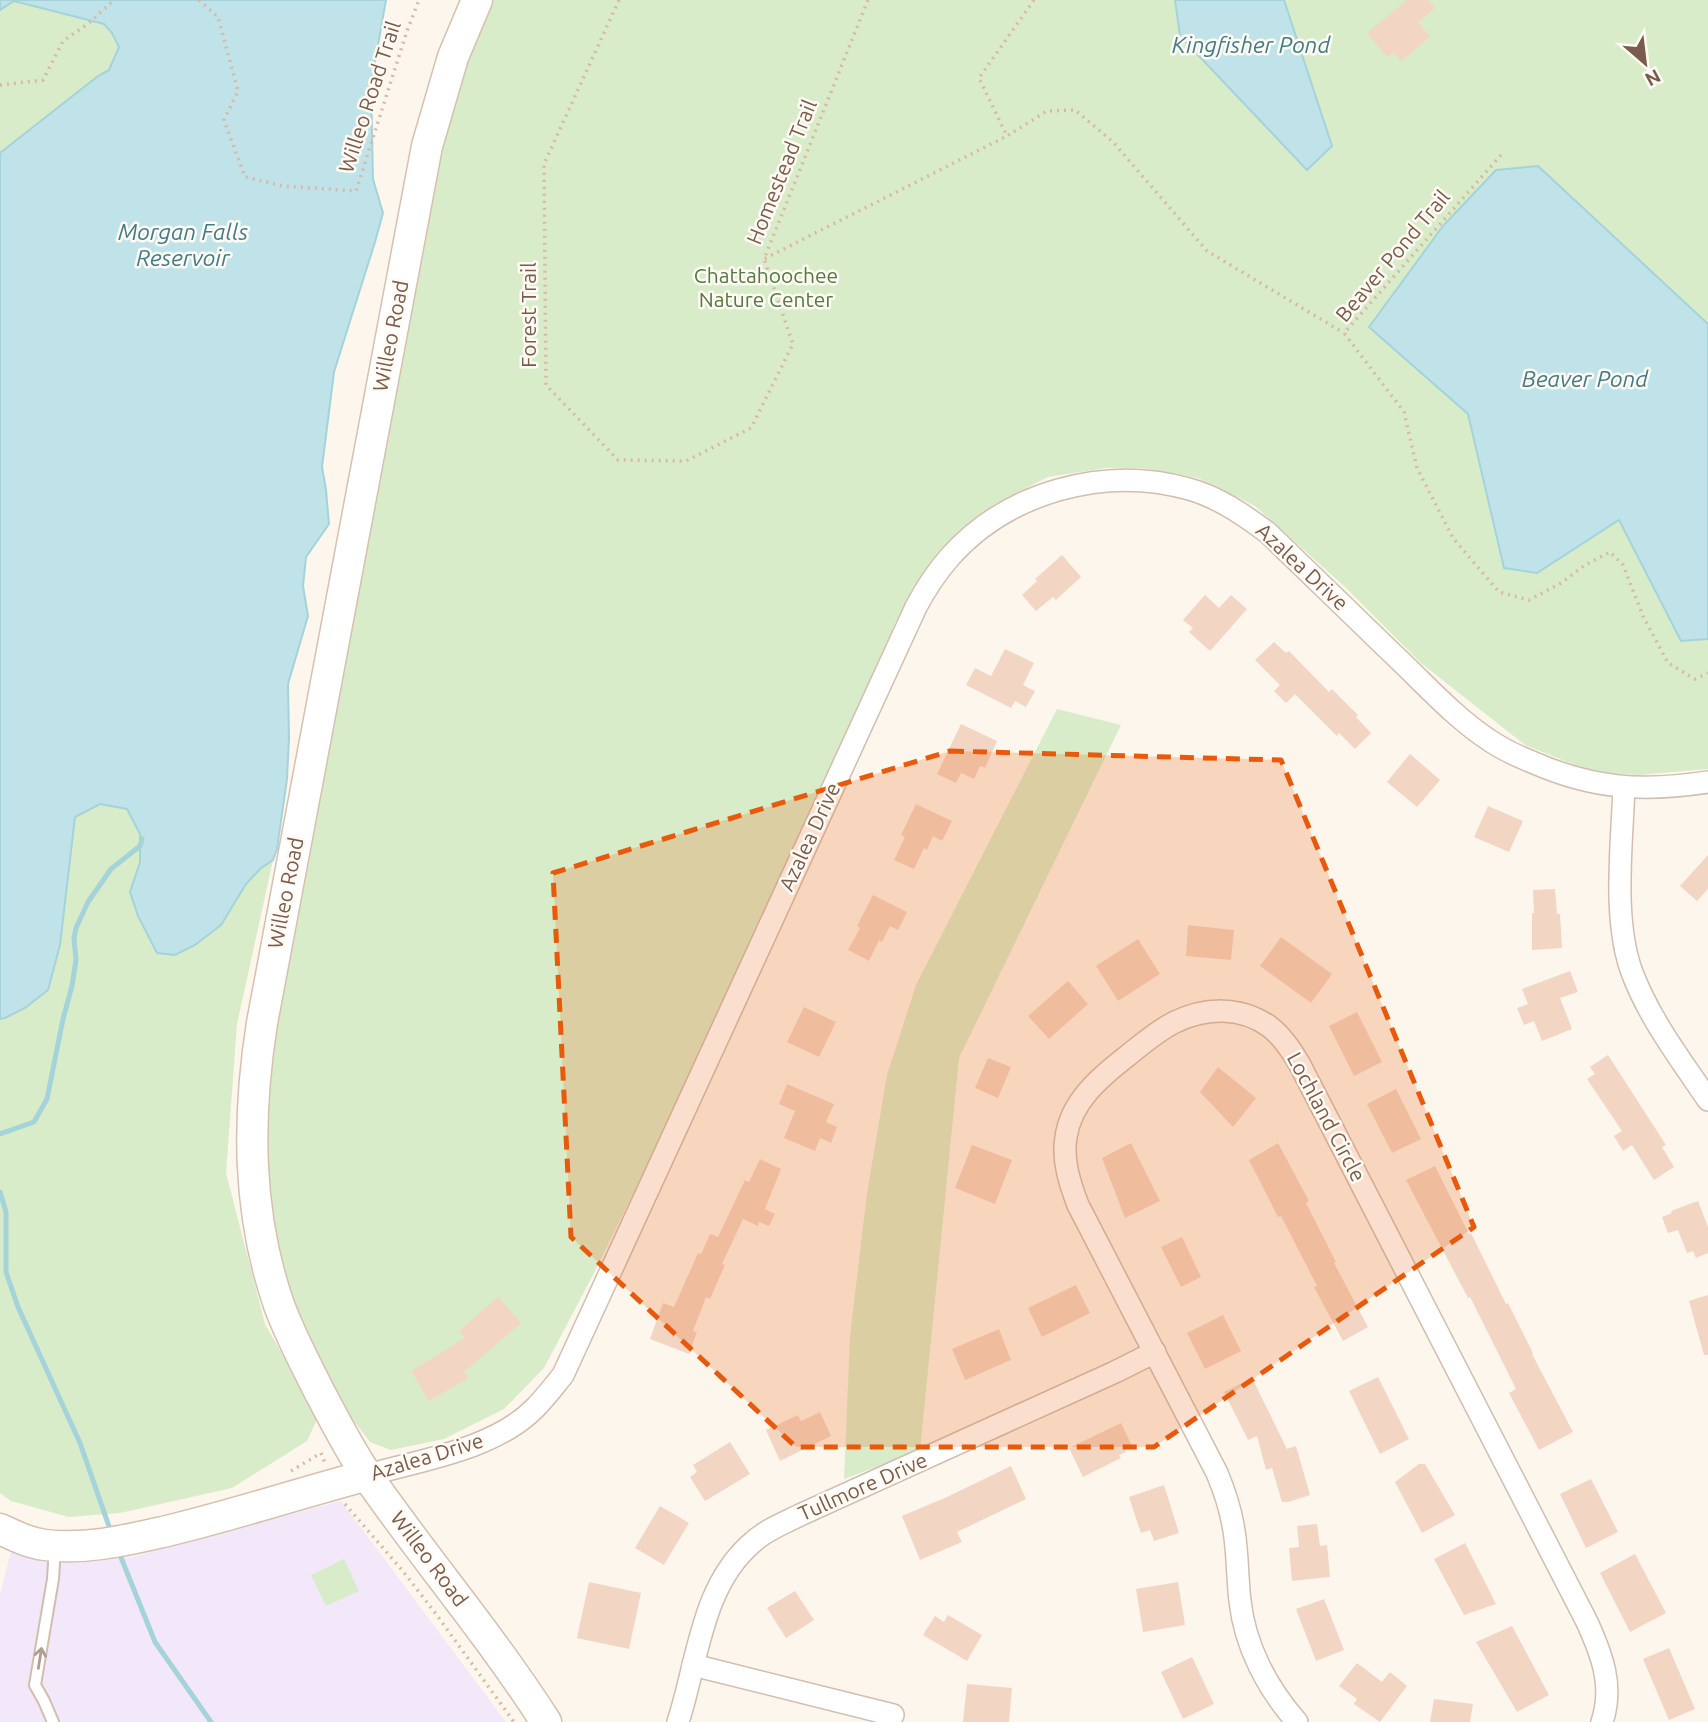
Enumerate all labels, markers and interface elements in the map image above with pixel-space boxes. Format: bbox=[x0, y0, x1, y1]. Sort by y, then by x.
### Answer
street label: Willeo Road Trail bbox=[333, 18, 405, 176]
north arrow bbox=[1610, 28, 1680, 98]
water label: Kingfisher Pond bbox=[1172, 32, 1331, 58]
text: N bbox=[1642, 65, 1664, 91]
street label: Homestead Trail bbox=[741, 96, 821, 247]
street label: Beaver Pond Trail bbox=[1330, 185, 1454, 326]
water label: Morgan Falls Reservoir bbox=[118, 219, 248, 270]
street label: Forest Trail bbox=[516, 262, 540, 368]
park label: Chattahoochee Nature Center bbox=[694, 263, 838, 311]
street label: Willeo Road bbox=[367, 278, 413, 394]
water label: Beaver Pond bbox=[1522, 366, 1649, 391]
street label: Azalea Drive bbox=[1252, 518, 1354, 615]
street label: Azalea Drive bbox=[774, 779, 845, 895]
street label: Willeo Road bbox=[262, 835, 308, 951]
street label: Lochland Circle bbox=[1283, 1048, 1371, 1185]
street label: Azalea Drive bbox=[367, 1428, 486, 1485]
street label: Tullmore Drive bbox=[794, 1447, 931, 1525]
street label: Willeo Road bbox=[386, 1506, 473, 1611]
one-way arrow bbox=[34, 1647, 47, 1670]

